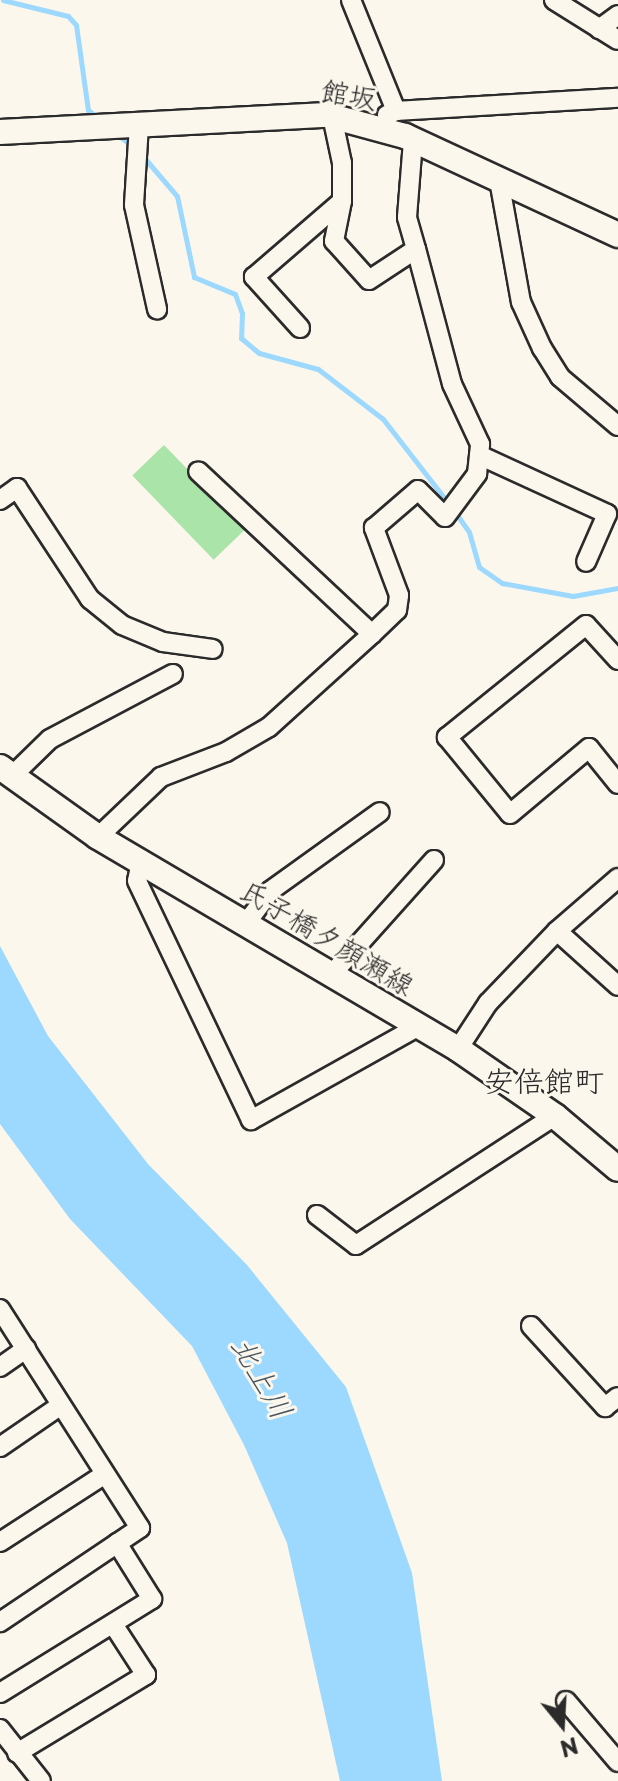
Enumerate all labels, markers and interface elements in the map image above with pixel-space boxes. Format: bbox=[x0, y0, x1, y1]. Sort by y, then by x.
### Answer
street label: 館坂 bbox=[319, 73, 379, 115]
street label: 氏子橋夕顔瀬線 bbox=[235, 872, 421, 1002]
district label: 安倍館町 bbox=[484, 1062, 604, 1098]
water label: 北上川 bbox=[225, 1329, 301, 1425]
north arrow bbox=[522, 1685, 602, 1765]
text: N bbox=[556, 1730, 583, 1767]

